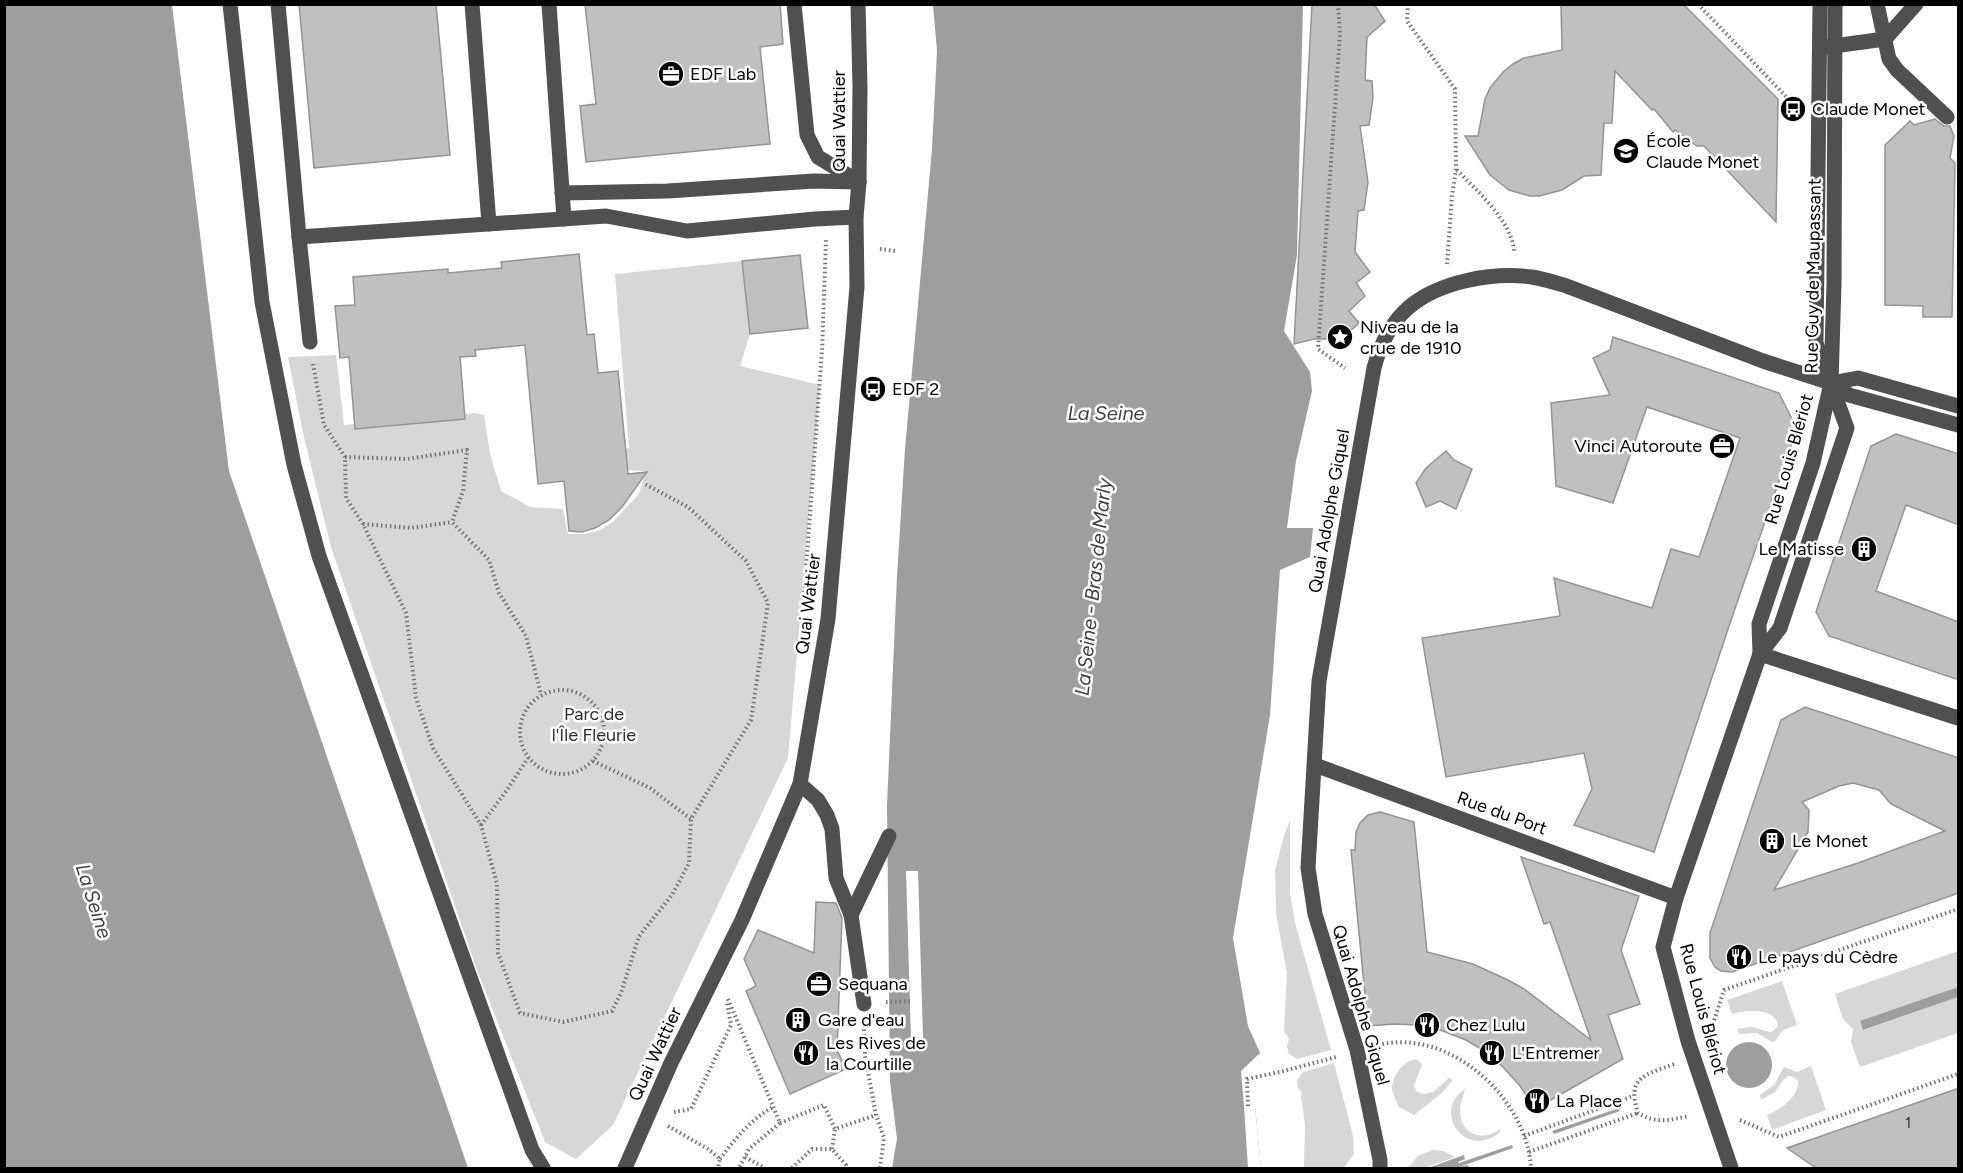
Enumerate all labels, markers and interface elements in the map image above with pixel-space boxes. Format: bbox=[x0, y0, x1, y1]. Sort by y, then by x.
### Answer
office icon: EDF Lab bbox=[656, 59, 686, 89]
place label: EDF Lab bbox=[690, 63, 756, 85]
street label: Quai Wattier bbox=[828, 70, 850, 172]
bus stop icon: Claude Monet bbox=[1778, 94, 1808, 124]
place label: Claude Monet bbox=[1812, 98, 1926, 120]
place label: École Claude Monet bbox=[1646, 130, 1760, 173]
school or university icon: École Claude Monet bbox=[1611, 136, 1641, 166]
street label: Rue Guy de Maupassant bbox=[1800, 178, 1826, 374]
place label: Niveau de la crue de 1910 bbox=[1360, 316, 1462, 359]
place icon: Niveau de la crue de 1910 bbox=[1325, 322, 1355, 352]
bus stop icon: EDF 2 bbox=[858, 374, 888, 404]
place label: EDF 2 bbox=[892, 378, 939, 400]
street label: Rue Louis Blériot bbox=[1760, 391, 1818, 527]
water label: La Seine bbox=[1067, 401, 1145, 425]
street label: Quai Adolphe Giquel bbox=[1304, 427, 1354, 595]
office icon: Vinci Autoroute bbox=[1707, 431, 1737, 461]
place label: Vinci Autoroute bbox=[1574, 435, 1702, 457]
water label: La Seine - Bras de Marly bbox=[1070, 476, 1117, 697]
building icon: Le Matisse bbox=[1849, 534, 1879, 564]
place label: Le Matisse bbox=[1758, 538, 1844, 560]
street label: Quai Wattier bbox=[791, 552, 825, 656]
park label: Parc de l'Île Fleurie bbox=[552, 703, 636, 746]
street label: Rue du Port bbox=[1454, 787, 1550, 840]
building icon: Le Monet bbox=[1757, 826, 1787, 856]
place label: Le Monet bbox=[1792, 830, 1868, 852]
water label: La Seine bbox=[71, 861, 117, 941]
street label: Quai Adolphe Giquel bbox=[1328, 922, 1394, 1088]
street label: Rue Louis Blériot bbox=[1675, 941, 1731, 1077]
restaurant icon: Le pays du Cèdre bbox=[1724, 942, 1754, 972]
place label: Le pays du Cèdre bbox=[1758, 946, 1898, 968]
office icon: Sequana bbox=[804, 969, 834, 999]
place label: Sequana bbox=[838, 973, 908, 995]
street label: Quai Wattier bbox=[624, 1003, 686, 1105]
building icon: Gare d'eau bbox=[783, 1005, 813, 1035]
place label: Gare d'eau bbox=[818, 1009, 904, 1031]
restaurant icon: Chez Lulu bbox=[1412, 1010, 1442, 1040]
place label: Chez Lulu bbox=[1446, 1014, 1526, 1036]
place label: Les Rives de la Courtille bbox=[826, 1032, 926, 1075]
restaurant icon: Les Rives de la Courtille bbox=[791, 1038, 821, 1068]
restaurant icon: L'Entremer bbox=[1477, 1038, 1507, 1068]
place label: L'Entremer bbox=[1512, 1042, 1600, 1064]
restaurant icon: La Place bbox=[1522, 1086, 1552, 1116]
place label: La Place bbox=[1556, 1090, 1622, 1112]
house number: 1 bbox=[1905, 1114, 1911, 1132]

